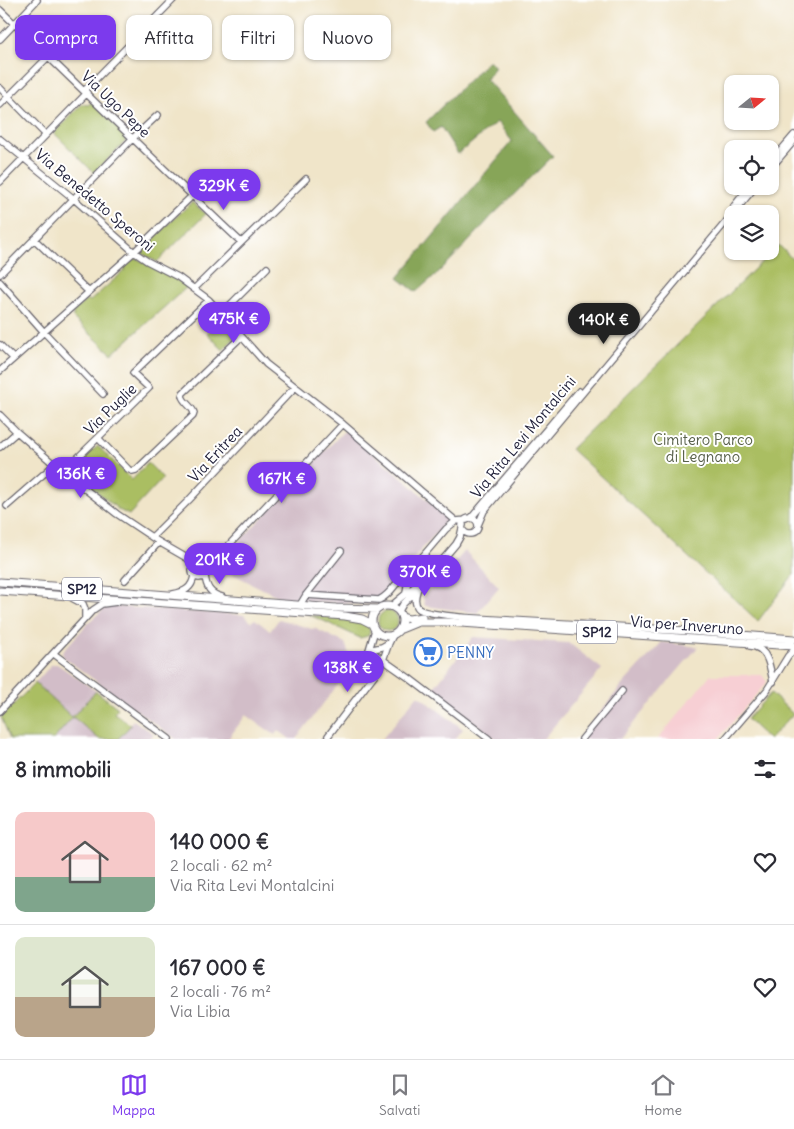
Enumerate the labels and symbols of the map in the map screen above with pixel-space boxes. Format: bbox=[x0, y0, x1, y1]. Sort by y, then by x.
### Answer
street label: Via Ugo Pepe bbox=[78, 66, 154, 142]
north arrow bbox=[724, 75, 779, 130]
street label: Via Benedetto Speroni bbox=[31, 145, 159, 255]
pin: 329K € bbox=[183, 168, 265, 211]
pin: 475K € bbox=[193, 302, 275, 344]
pin: 140K € bbox=[563, 302, 645, 345]
street label: Via Rita Levi Montalcini bbox=[466, 372, 580, 502]
street label: Via Puglie bbox=[80, 379, 140, 439]
street label: Via Eritrea bbox=[184, 421, 246, 486]
park label: Cimitero Parco di Legnano bbox=[653, 430, 753, 466]
pin: 136K € bbox=[40, 456, 122, 499]
pin: 167K € bbox=[241, 462, 323, 504]
pin: 201K € bbox=[179, 542, 261, 585]
pin: 370K € bbox=[384, 554, 466, 597]
road number: SP12 bbox=[62, 578, 102, 600]
street label: Via per Inveruno bbox=[630, 612, 744, 638]
road number: SP12 bbox=[577, 620, 617, 644]
supermarket icon: PENNY bbox=[413, 637, 443, 667]
place label: PENNY bbox=[447, 643, 495, 662]
pin: 138K € bbox=[307, 650, 389, 693]

